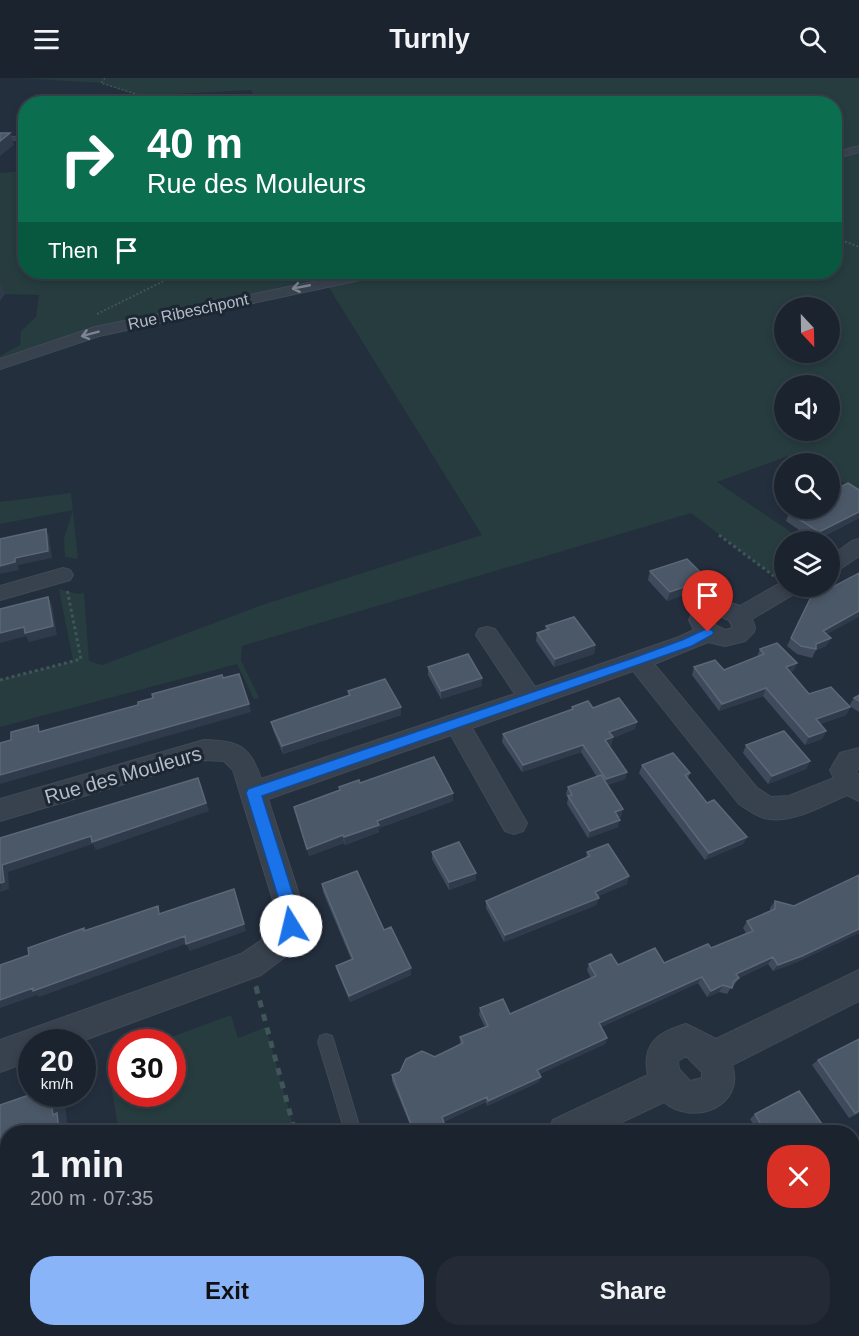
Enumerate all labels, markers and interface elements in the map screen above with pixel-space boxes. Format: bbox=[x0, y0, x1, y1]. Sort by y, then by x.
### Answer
icon: menu bbox=[30, 23, 63, 56]
icon: search bbox=[796, 23, 829, 56]
text: Turnly bbox=[389, 24, 470, 54]
icon: right bbox=[48, 120, 126, 198]
text: 40 m bbox=[147, 120, 243, 167]
text: Rue des Mouleurs bbox=[147, 169, 366, 199]
icon: arrive bbox=[110, 234, 143, 267]
text: Then bbox=[48, 238, 98, 263]
one-way arrow bbox=[291, 282, 311, 293]
street label: Rue Ribeschpont bbox=[126, 290, 250, 333]
north arrow bbox=[774, 297, 840, 363]
map controls bbox=[774, 297, 840, 597]
one-way arrow bbox=[81, 329, 100, 340]
button: sound bbox=[774, 375, 840, 441]
button: search bbox=[774, 453, 840, 519]
button: layers bbox=[774, 531, 840, 597]
pin bbox=[682, 570, 733, 632]
icon: arrive bbox=[691, 579, 724, 612]
street label: Rue des Mouleurs bbox=[42, 742, 204, 808]
position arrow bbox=[259, 894, 323, 958]
speed limit sign: 30 bbox=[108, 1029, 186, 1107]
text: 20 bbox=[40, 1044, 74, 1077]
text: km/h bbox=[41, 1075, 73, 1092]
text: 1 min bbox=[30, 1144, 124, 1185]
button: close bbox=[767, 1145, 830, 1208]
text: 200 m · 07:35 bbox=[30, 1187, 153, 1209]
button: Exit bbox=[30, 1256, 424, 1325]
button: Share bbox=[436, 1256, 830, 1325]

